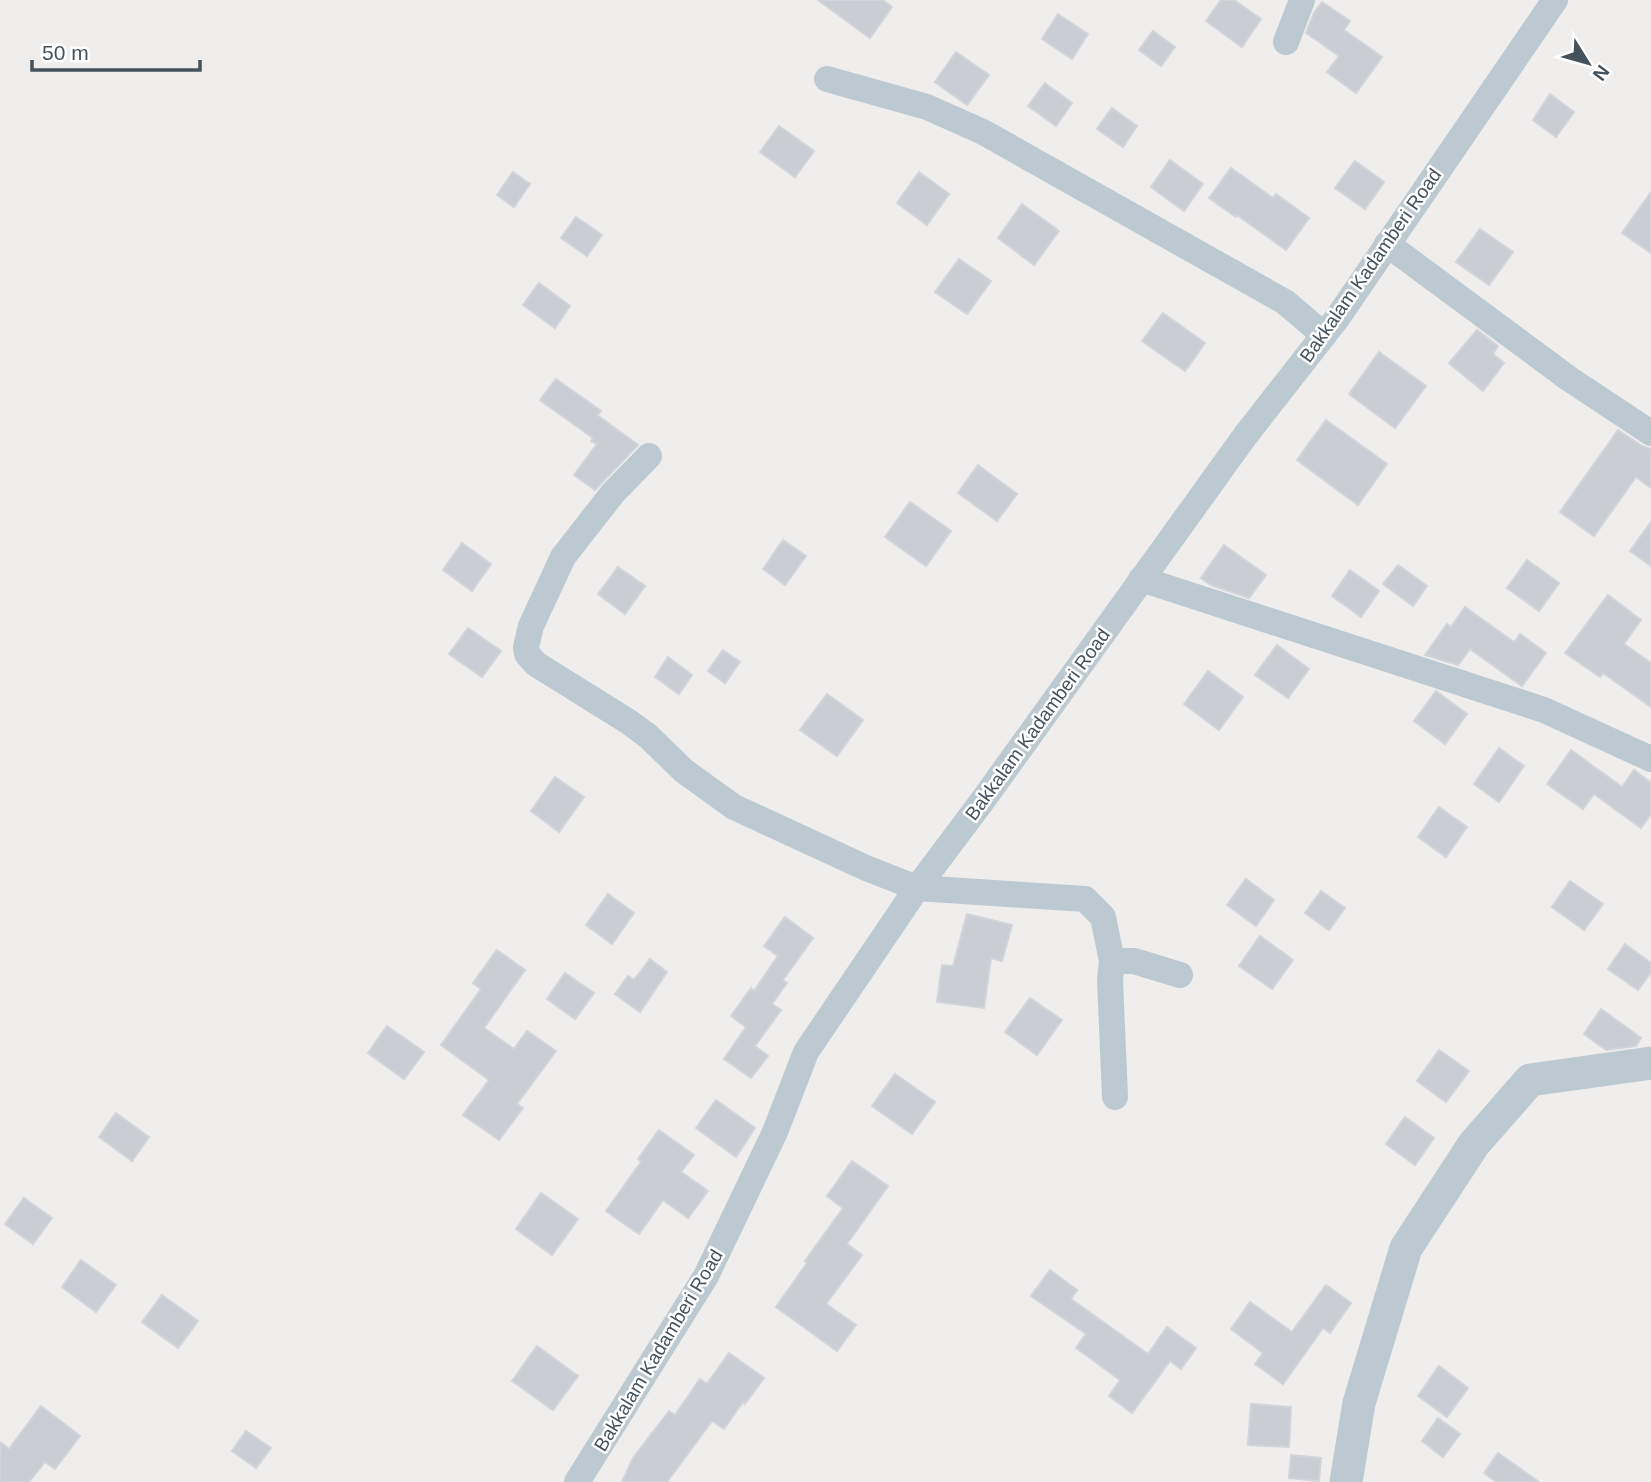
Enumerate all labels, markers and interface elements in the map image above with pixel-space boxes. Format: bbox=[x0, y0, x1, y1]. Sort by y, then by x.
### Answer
scale bar bbox=[32, 28, 200, 72]
north arrow bbox=[1553, 28, 1623, 98]
text: 50 m bbox=[42, 41, 89, 64]
text: N bbox=[1589, 61, 1614, 85]
street label: Bakkalam Kadamberi Road bbox=[1295, 165, 1445, 366]
street label: Bakkalam Kadamberi Road bbox=[961, 625, 1114, 824]
street label: Bakkalam Kadamberi Road bbox=[590, 1246, 727, 1455]

